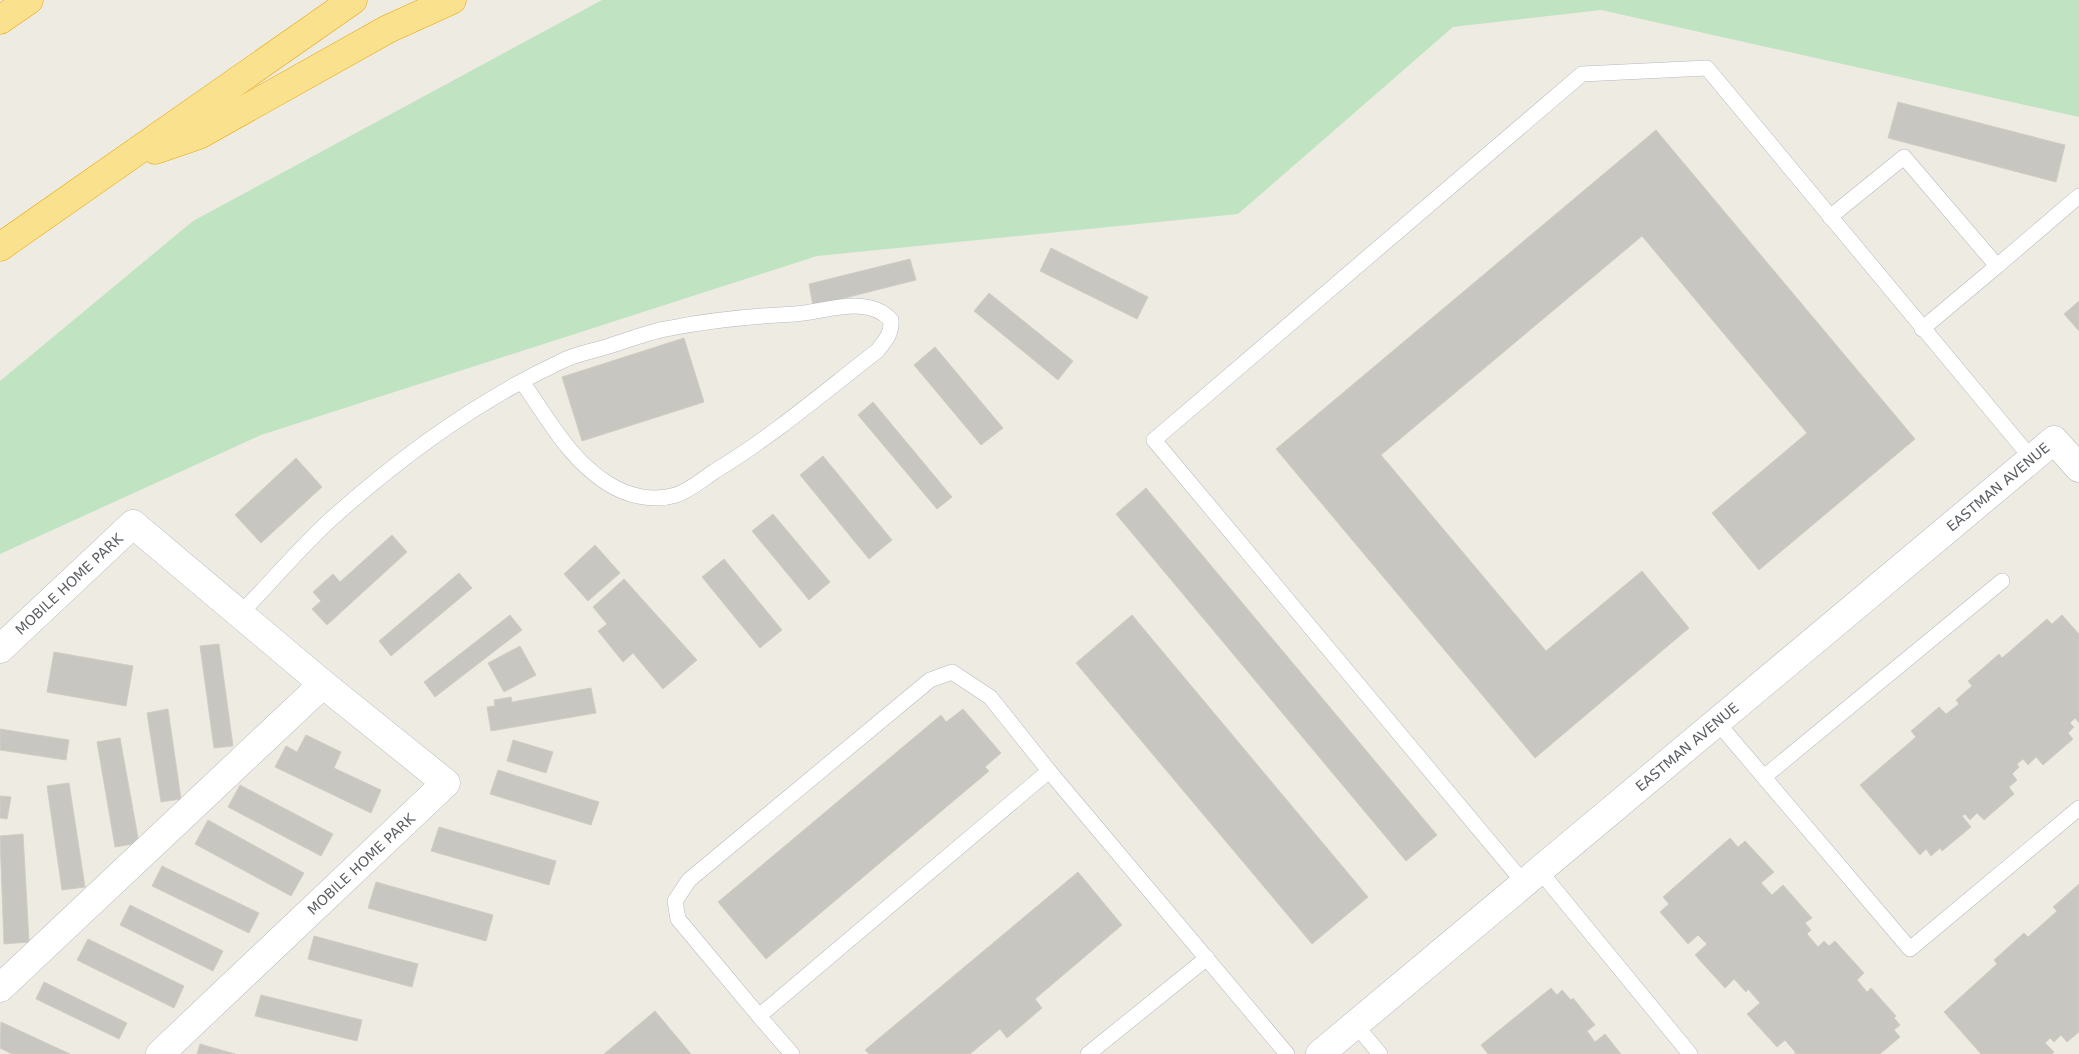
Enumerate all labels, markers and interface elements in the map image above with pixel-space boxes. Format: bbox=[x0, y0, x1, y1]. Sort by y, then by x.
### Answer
street label: EASTMAN AVENUE bbox=[1943, 439, 2053, 535]
street label: MOBILE HOME PARK bbox=[12, 530, 127, 638]
street label: EASTMAN AVENUE bbox=[1632, 699, 1742, 795]
street label: MOBILE HOME PARK bbox=[304, 810, 419, 918]

